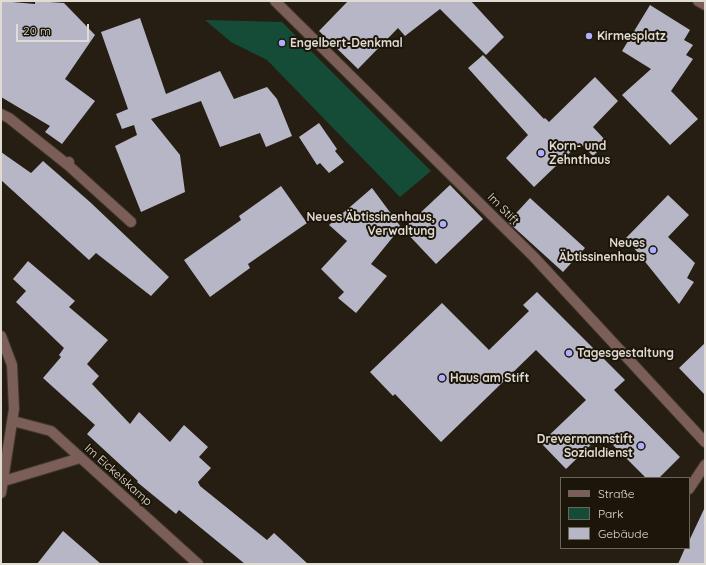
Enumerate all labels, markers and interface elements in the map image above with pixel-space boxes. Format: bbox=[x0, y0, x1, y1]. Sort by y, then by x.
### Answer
scale bar bbox=[18, 16, 91, 42]
text: 20 m bbox=[23, 23, 51, 38]
place label: Kirmesplatz bbox=[597, 29, 666, 43]
marker: Kirmesplatz bbox=[584, 31, 594, 41]
place label: Engelbert-Denkmal bbox=[290, 36, 403, 50]
marker: Engelbert-Denkmal bbox=[277, 38, 287, 48]
place label: Korn- und Zehnthaus bbox=[549, 139, 610, 167]
marker: Korn- und Zehnthaus bbox=[536, 148, 546, 158]
street label: Im Stift bbox=[484, 190, 522, 228]
place label: Neues Äbtissinenhaus, Verwaltung bbox=[307, 210, 435, 238]
marker: Neues Äbtissinenhaus, Verwaltung bbox=[438, 219, 448, 229]
place label: Neues Äbtissinenhaus bbox=[559, 236, 645, 264]
marker: Neues Äbtissinenhaus bbox=[648, 245, 658, 255]
place label: Tagesgestaltung bbox=[577, 346, 674, 360]
marker: Tagesgestaltung bbox=[564, 348, 574, 358]
place label: Haus am Stift bbox=[450, 371, 529, 385]
marker: Haus am Stift bbox=[437, 373, 447, 383]
place label: Drevermannstift Sozialdienst bbox=[537, 432, 633, 460]
street label: Im Eickelskamp bbox=[81, 441, 155, 509]
marker: Drevermannstift Sozialdienst bbox=[636, 441, 646, 451]
legend bbox=[560, 477, 690, 549]
text: Straße bbox=[598, 486, 635, 501]
text: Park bbox=[598, 506, 623, 521]
text: Gebäude bbox=[598, 526, 648, 541]

